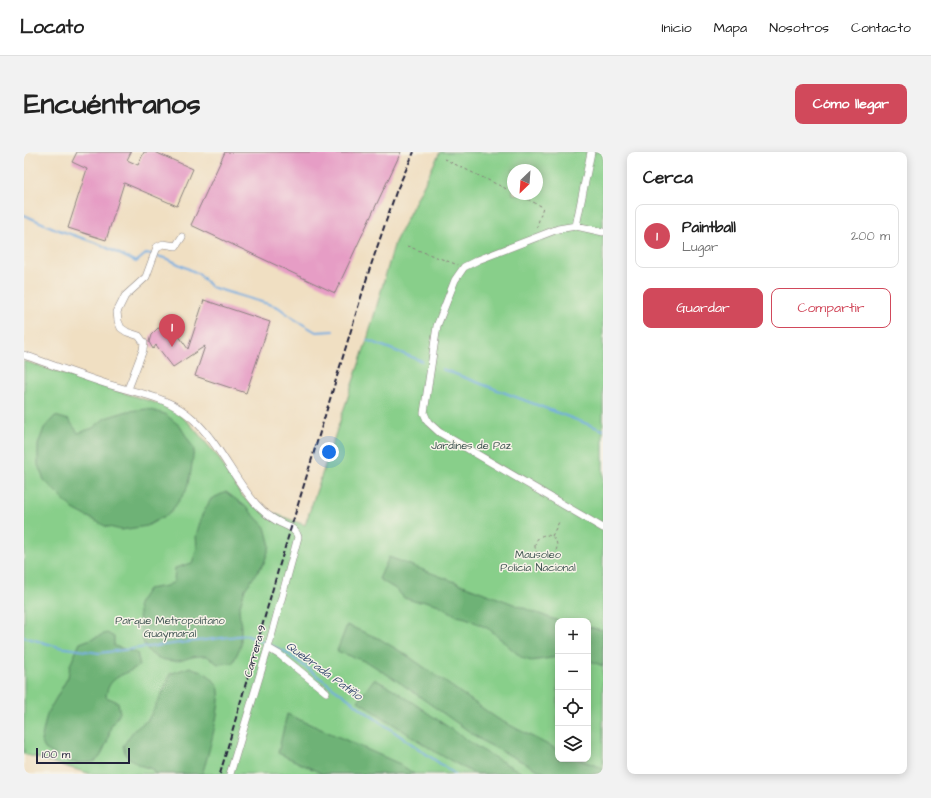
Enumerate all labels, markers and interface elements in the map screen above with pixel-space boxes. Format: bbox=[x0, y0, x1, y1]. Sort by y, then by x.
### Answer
text: Locato bbox=[20, 14, 84, 41]
text: Inicio bbox=[661, 18, 692, 38]
text: Mapa bbox=[714, 18, 747, 38]
text: Nosotros bbox=[769, 18, 829, 38]
text: Contacto bbox=[851, 18, 911, 38]
button: Cómo llegar bbox=[795, 84, 907, 124]
text: Encuéntranos bbox=[24, 85, 200, 124]
north arrow bbox=[507, 164, 543, 200]
text: Cerca bbox=[643, 166, 693, 190]
text: Paintball bbox=[682, 217, 736, 238]
text: 1 bbox=[656, 227, 658, 245]
text: 200 m bbox=[851, 227, 890, 245]
text: Lugar bbox=[682, 238, 718, 256]
button: Guardar bbox=[643, 288, 763, 328]
button: Compartir bbox=[771, 288, 891, 328]
pin: 1 bbox=[159, 314, 185, 347]
park label: Jardines de Paz bbox=[431, 438, 512, 453]
your location bbox=[319, 442, 339, 462]
park label: Mausoleo Policía Nacional bbox=[500, 547, 576, 575]
park label: Parque Metropolitano Guaymaral bbox=[115, 613, 226, 642]
map controls bbox=[555, 618, 591, 762]
button: + bbox=[555, 618, 591, 654]
street label: Carrera 9 bbox=[240, 623, 270, 679]
water label: Quebrada Patiño bbox=[282, 637, 367, 705]
button: − bbox=[555, 654, 591, 690]
button: locate bbox=[555, 690, 591, 726]
button: layers bbox=[555, 726, 591, 762]
scale bar bbox=[36, 746, 130, 765]
text: 100 m bbox=[42, 747, 70, 762]

